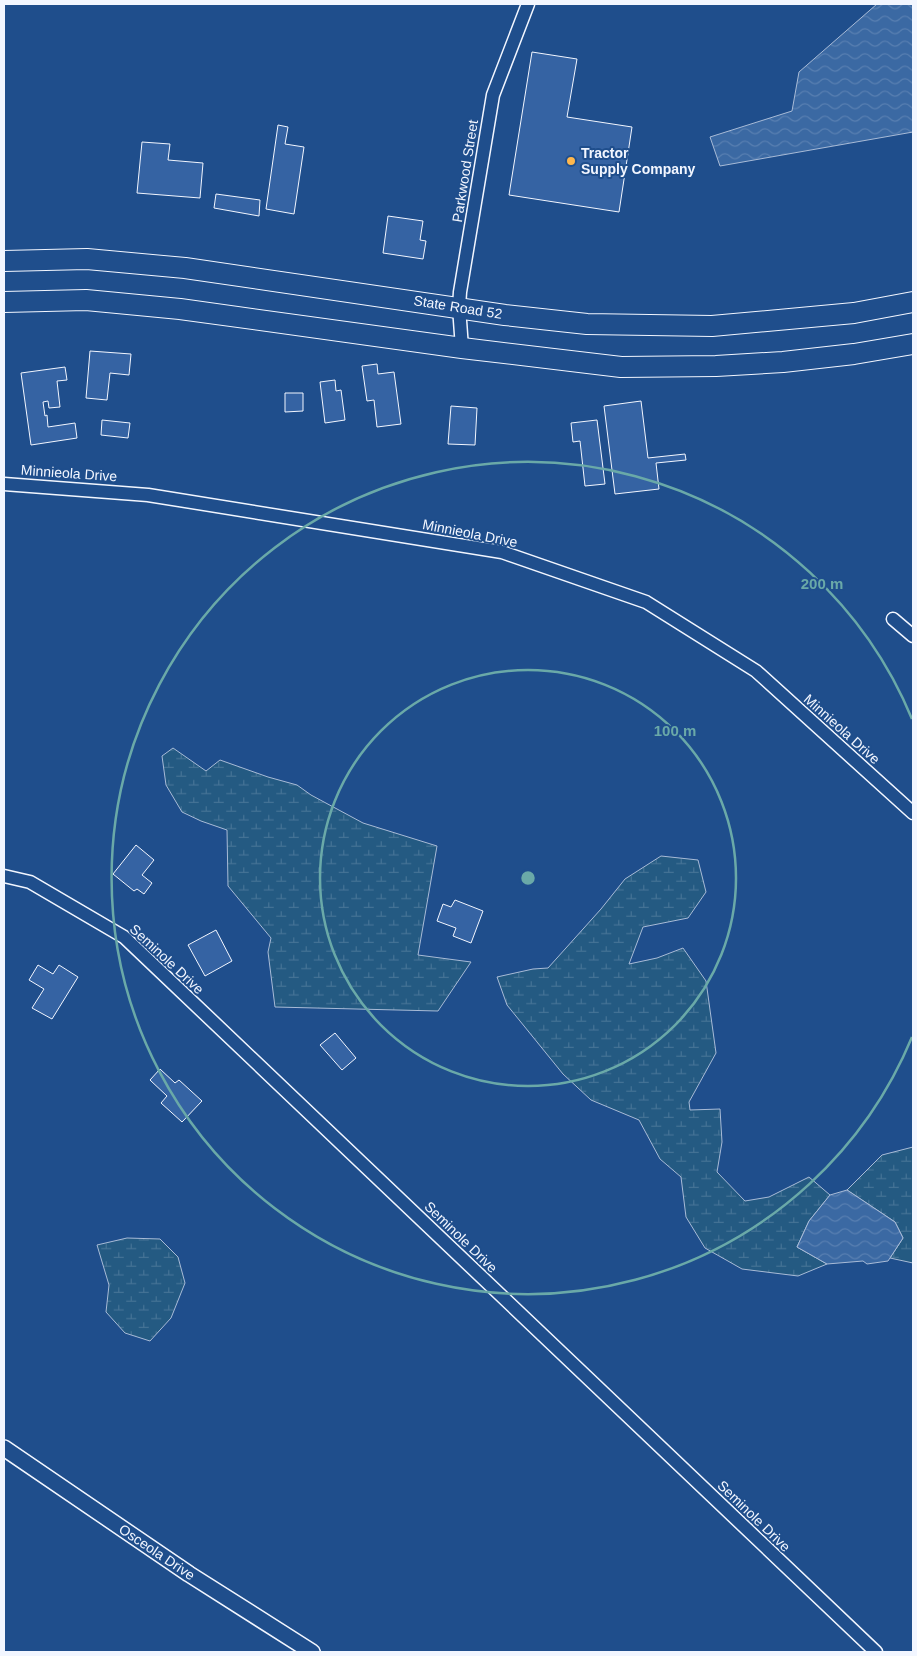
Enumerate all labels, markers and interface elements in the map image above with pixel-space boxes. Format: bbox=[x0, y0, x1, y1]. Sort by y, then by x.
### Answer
street label: Parkwood Street bbox=[449, 119, 481, 223]
place label: Tractor Supply Company bbox=[581, 145, 696, 177]
marker: Tractor Supply Company bbox=[565, 155, 577, 167]
street label: State Road 52 bbox=[413, 292, 504, 322]
street label: Minnieola Drive bbox=[20, 462, 118, 484]
street label: Minnieola Drive bbox=[421, 516, 519, 550]
text: 200 m bbox=[801, 575, 843, 592]
street label: Minnieola Drive bbox=[801, 691, 883, 767]
text: 100 m bbox=[654, 722, 696, 739]
centre of rings bbox=[519, 869, 537, 887]
street label: Seminole Drive bbox=[127, 921, 207, 997]
street label: Seminole Drive bbox=[421, 1198, 501, 1276]
street label: Seminole Drive bbox=[714, 1477, 794, 1555]
street label: Osceola Drive bbox=[116, 1521, 198, 1583]

